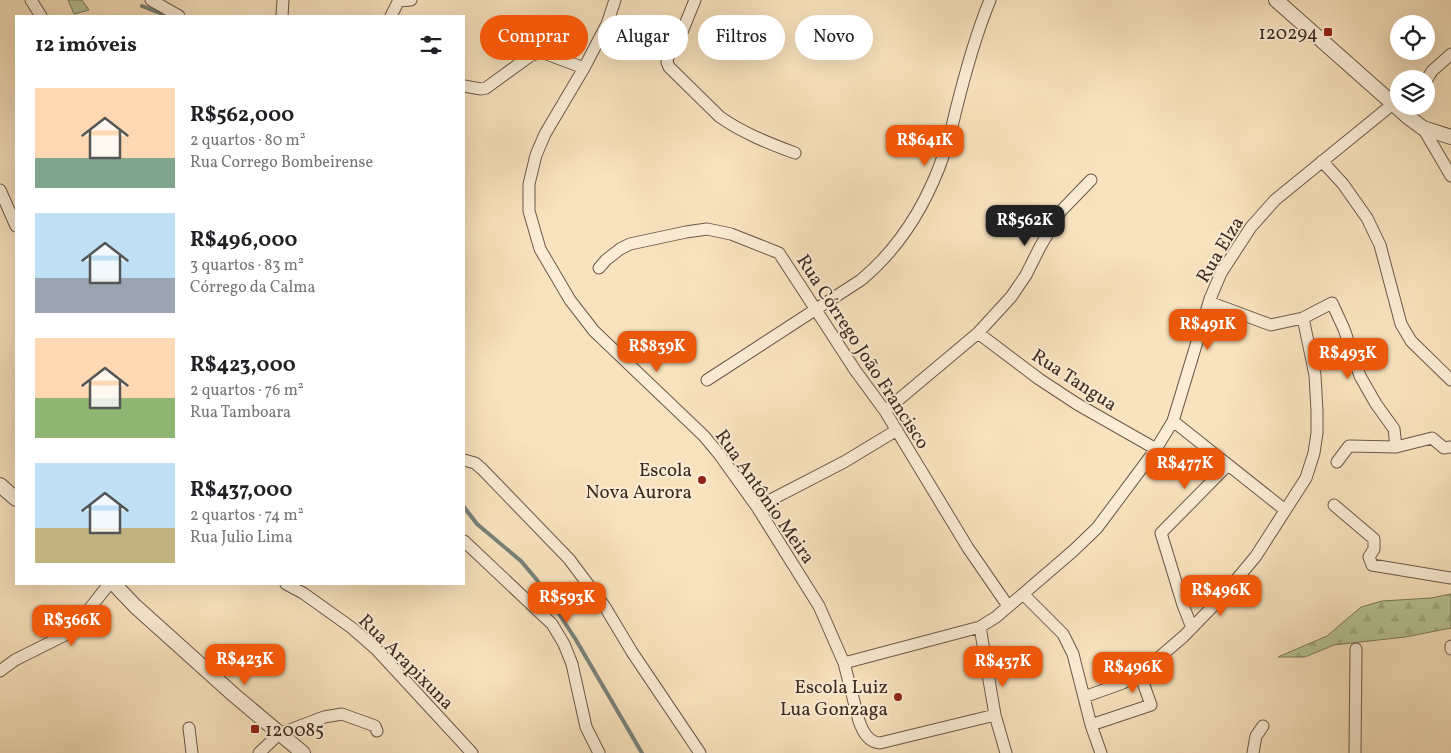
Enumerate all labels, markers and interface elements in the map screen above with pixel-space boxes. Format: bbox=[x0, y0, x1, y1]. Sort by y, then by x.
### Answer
chip: Comprar bbox=[480, 15, 588, 60]
chip: Alugar bbox=[598, 15, 688, 60]
chip: Filtros bbox=[698, 15, 785, 60]
chip: Novo bbox=[795, 15, 873, 60]
map controls bbox=[1390, 15, 1435, 115]
button: locate bbox=[1390, 15, 1435, 60]
place label: 120294 bbox=[1258, 21, 1318, 47]
marker: 120294 bbox=[1322, 26, 1334, 38]
text: 12 imóveis bbox=[35, 31, 137, 60]
icon: filters bbox=[417, 31, 445, 59]
button: layers bbox=[1390, 70, 1435, 115]
text: R$562,000 bbox=[190, 101, 294, 130]
icon: home bbox=[75, 108, 135, 168]
pin: R$641K bbox=[884, 124, 966, 167]
text: 2 quartos · 80 m² bbox=[190, 130, 306, 152]
text: R$641K bbox=[897, 130, 953, 152]
text: Rua Corrego Bombeirense bbox=[190, 152, 373, 174]
pin: R$562K bbox=[984, 204, 1066, 247]
text: R$562K bbox=[997, 210, 1053, 232]
street label: Rua Elza bbox=[1191, 212, 1251, 288]
text: R$496,000 bbox=[190, 226, 297, 255]
icon: home bbox=[75, 233, 135, 293]
street label: Rua Córrego João Francisco bbox=[789, 250, 935, 455]
text: 3 quartos · 83 m² bbox=[190, 255, 304, 277]
text: Córrego da Calma bbox=[190, 277, 315, 299]
pin: R$491K bbox=[1167, 308, 1249, 351]
text: R$491K bbox=[1180, 314, 1236, 336]
pin: R$839K bbox=[616, 330, 698, 373]
text: R$839K bbox=[628, 336, 686, 358]
pin: R$493K bbox=[1307, 338, 1389, 380]
street label: Rua Tangua bbox=[1026, 343, 1122, 418]
text: R$493K bbox=[1319, 343, 1377, 365]
text: R$423,000 bbox=[190, 351, 296, 380]
icon: home bbox=[75, 358, 135, 418]
text: 2 quartos · 76 m² bbox=[190, 380, 304, 402]
text: Rua Tamboara bbox=[190, 402, 291, 424]
street label: Rua Antônio Meira bbox=[708, 425, 821, 570]
pin: R$477K bbox=[1144, 448, 1226, 490]
text: R$477K bbox=[1157, 453, 1213, 475]
place label: Escola Nova Aurora bbox=[585, 458, 692, 506]
marker: Escola Nova Aurora bbox=[696, 474, 708, 486]
text: R$437,000 bbox=[190, 476, 292, 505]
icon: home bbox=[75, 483, 135, 543]
text: 2 quartos · 74 m² bbox=[190, 505, 304, 527]
text: Rua Julio Lima bbox=[190, 527, 293, 549]
pin: R$496K bbox=[1180, 574, 1262, 617]
text: R$496K bbox=[1192, 580, 1250, 602]
pin: R$593K bbox=[526, 582, 608, 624]
text: R$593K bbox=[539, 587, 595, 609]
pin: R$366K bbox=[31, 604, 113, 647]
street label: Rua Arapixuna bbox=[352, 609, 459, 716]
text: R$366K bbox=[43, 610, 101, 632]
pin: R$423K bbox=[204, 644, 286, 686]
pin: R$437K bbox=[962, 646, 1044, 688]
text: R$423K bbox=[216, 649, 274, 671]
text: R$437K bbox=[975, 651, 1031, 673]
pin: R$496K bbox=[1092, 652, 1174, 694]
text: R$496K bbox=[1104, 657, 1162, 679]
place label: Escola Luiz Lua Gonzaga bbox=[780, 675, 888, 723]
marker: Escola Luiz Lua Gonzaga bbox=[892, 691, 904, 703]
place label: 120085 bbox=[265, 718, 324, 744]
marker: 120085 bbox=[249, 723, 261, 735]

